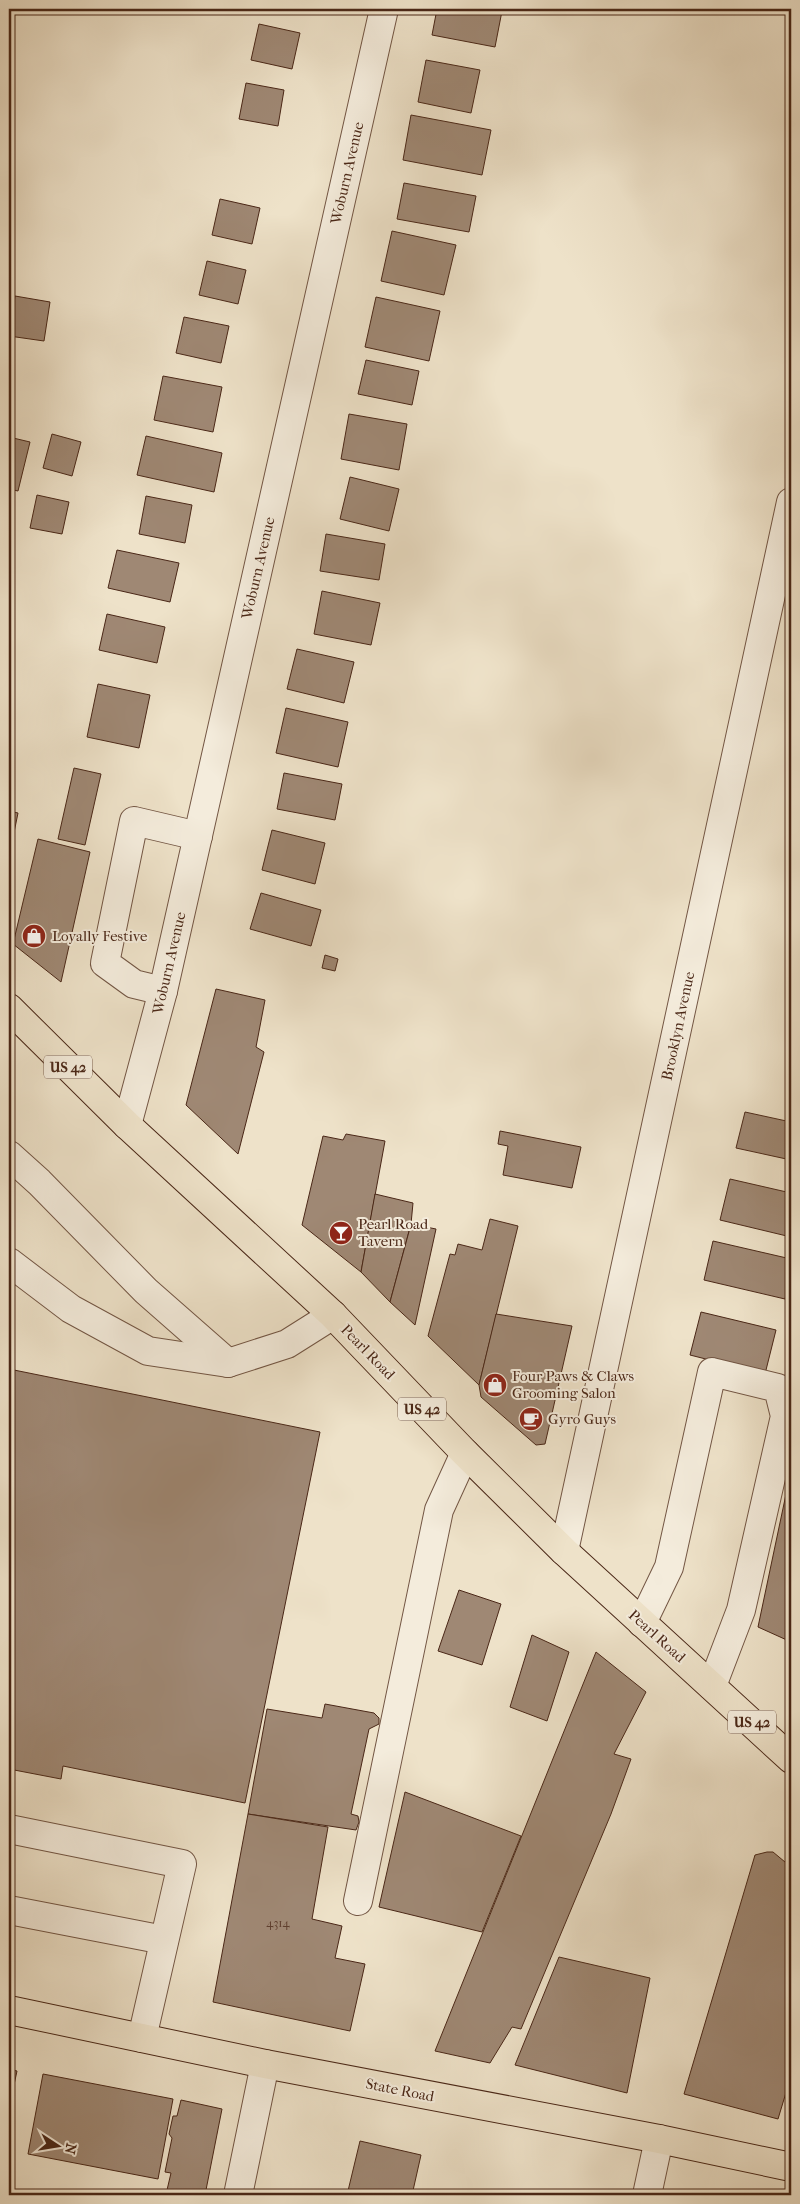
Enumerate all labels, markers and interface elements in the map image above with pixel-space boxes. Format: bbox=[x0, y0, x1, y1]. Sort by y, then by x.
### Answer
street label: Woburn Avenue bbox=[326, 120, 368, 227]
street label: Woburn Avenue bbox=[237, 515, 279, 622]
street label: Woburn Avenue bbox=[148, 910, 190, 1017]
shop icon: Loyally Festive bbox=[21, 923, 47, 949]
place label: Loyally Festive bbox=[52, 927, 148, 945]
street label: Brooklyn Avenue bbox=[658, 969, 698, 1082]
road number: US 42 bbox=[44, 1056, 92, 1078]
place label: Pearl Road Tavern bbox=[358, 1215, 429, 1250]
bar icon: Pearl Road Tavern bbox=[328, 1220, 354, 1246]
street label: Pearl Road bbox=[337, 1321, 399, 1384]
place label: Four Paws & Claws Grooming Salon bbox=[512, 1367, 635, 1402]
shop icon: Four Paws & Claws Grooming Salon bbox=[482, 1372, 508, 1398]
road number: US 42 bbox=[398, 1398, 446, 1420]
cafe icon: Gyro Guys bbox=[518, 1406, 544, 1432]
place label: Gyro Guys bbox=[548, 1410, 616, 1428]
street label: Pearl Road bbox=[625, 1606, 690, 1667]
road number: US 42 bbox=[728, 1710, 776, 1734]
house number: 4314 bbox=[266, 1916, 291, 1930]
street label: State Road bbox=[364, 2075, 437, 2106]
north arrow bbox=[32, 2122, 82, 2172]
text: N bbox=[61, 2142, 80, 2156]

